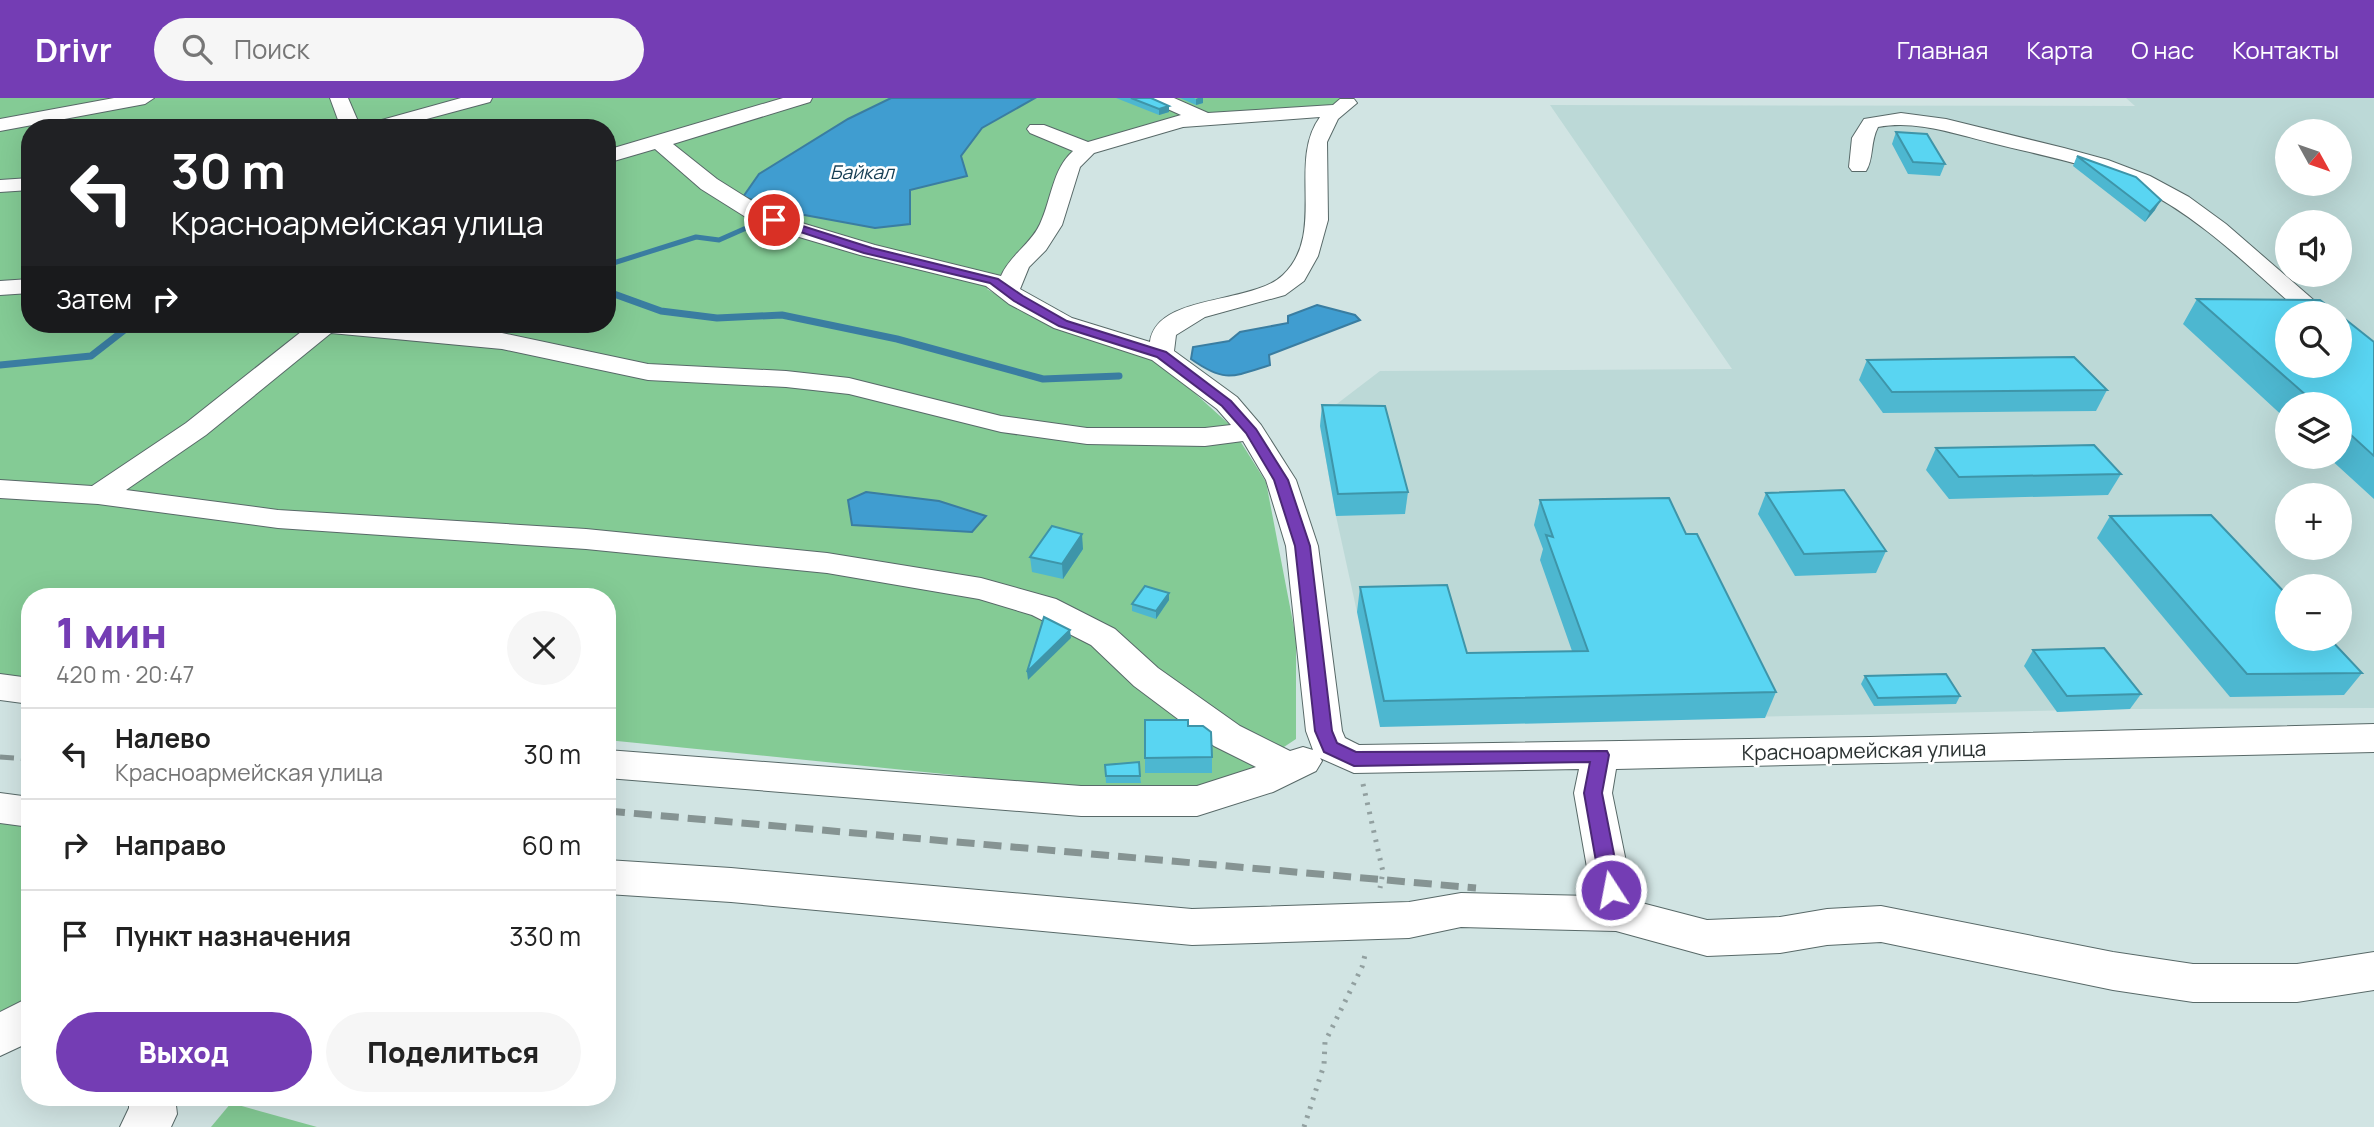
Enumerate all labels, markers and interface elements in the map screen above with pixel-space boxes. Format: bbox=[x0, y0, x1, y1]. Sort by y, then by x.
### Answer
search box bbox=[154, 18, 644, 81]
text: Drivr bbox=[35, 27, 112, 72]
icon: search bbox=[178, 30, 216, 68]
text: Поиск bbox=[234, 31, 309, 67]
text: Главная bbox=[1897, 33, 1988, 66]
text: Карта bbox=[2026, 33, 2093, 66]
text: О нас bbox=[2131, 33, 2194, 66]
text: Контакты bbox=[2232, 33, 2339, 66]
north arrow bbox=[2275, 119, 2352, 196]
map controls bbox=[2275, 119, 2352, 651]
text: 30 m bbox=[171, 137, 286, 204]
icon: left bbox=[56, 147, 147, 238]
water label: Байкал bbox=[830, 159, 896, 185]
pin bbox=[744, 190, 804, 250]
text: Красноармейская улица bbox=[171, 201, 544, 245]
icon: arrive bbox=[755, 201, 793, 239]
button: sound bbox=[2275, 210, 2352, 287]
icon: right bbox=[146, 280, 184, 318]
text: Затем bbox=[56, 281, 132, 317]
button: search bbox=[2275, 301, 2352, 378]
button: layers bbox=[2275, 392, 2352, 469]
button: + bbox=[2275, 483, 2352, 560]
button: − bbox=[2275, 574, 2352, 651]
text: 1 мин bbox=[56, 603, 167, 661]
button: close bbox=[507, 611, 581, 685]
text: 420 m · 20:47 bbox=[56, 658, 194, 690]
text: Налево bbox=[115, 720, 211, 756]
street label: Красноармейская улица bbox=[1741, 734, 1987, 766]
icon: left bbox=[56, 735, 94, 773]
text: 30 m bbox=[524, 736, 581, 772]
text: Красноармейская улица bbox=[115, 756, 383, 788]
icon: right bbox=[56, 826, 94, 864]
text: Направо bbox=[115, 827, 226, 863]
text: 60 m bbox=[522, 827, 581, 863]
position arrow bbox=[1574, 853, 1648, 927]
icon: arrive bbox=[56, 917, 94, 955]
text: Пункт назначения bbox=[115, 918, 351, 954]
text: 330 m bbox=[509, 918, 581, 954]
button: Выход bbox=[56, 1012, 312, 1092]
button: Поделиться bbox=[326, 1012, 581, 1092]

